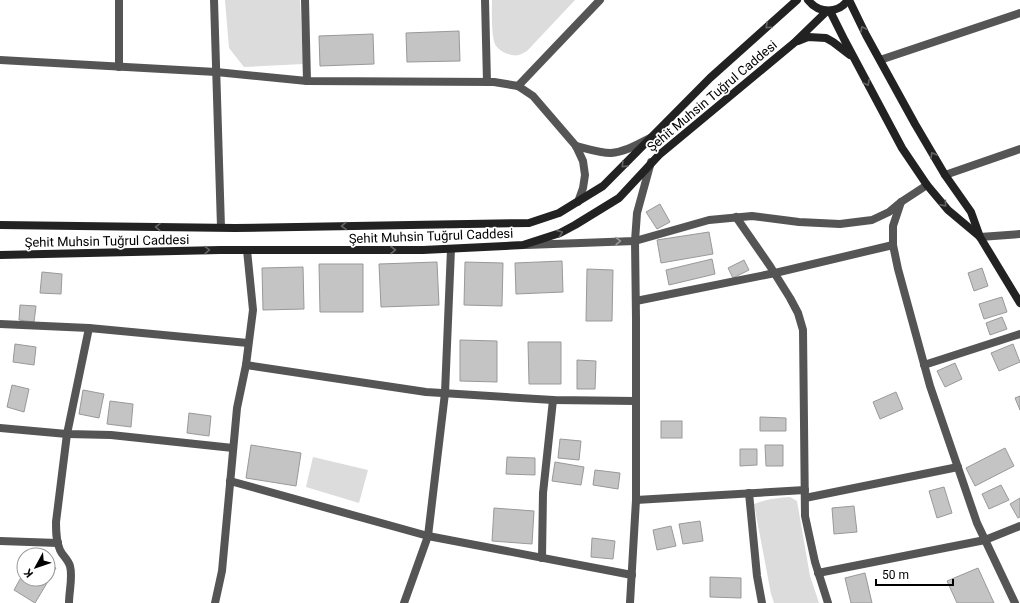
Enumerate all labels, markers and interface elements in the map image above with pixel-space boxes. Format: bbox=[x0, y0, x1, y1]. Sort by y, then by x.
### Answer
one-way arrow bbox=[765, 21, 773, 29]
one-way arrow bbox=[860, 26, 868, 33]
street label: Şehit Muhsin Tuğrul Caddesi bbox=[644, 37, 780, 155]
one-way arrow bbox=[863, 79, 870, 86]
one-way arrow bbox=[931, 152, 938, 159]
one-way arrow bbox=[621, 160, 629, 168]
one-way arrow bbox=[939, 200, 946, 207]
one-way arrow bbox=[341, 222, 347, 230]
one-way arrow bbox=[155, 223, 161, 231]
street label: Şehit Muhsin Tuğrul Caddesi bbox=[348, 226, 514, 246]
one-way arrow bbox=[556, 229, 563, 237]
street label: Şehit Muhsin Tuğrul Caddesi bbox=[25, 232, 189, 250]
one-way arrow bbox=[615, 237, 621, 246]
one-way arrow bbox=[204, 246, 210, 254]
one-way arrow bbox=[390, 246, 396, 254]
north arrow bbox=[16, 547, 56, 587]
scale bar bbox=[876, 561, 953, 587]
text: K bbox=[21, 565, 36, 580]
text: 50 m bbox=[882, 568, 909, 582]

